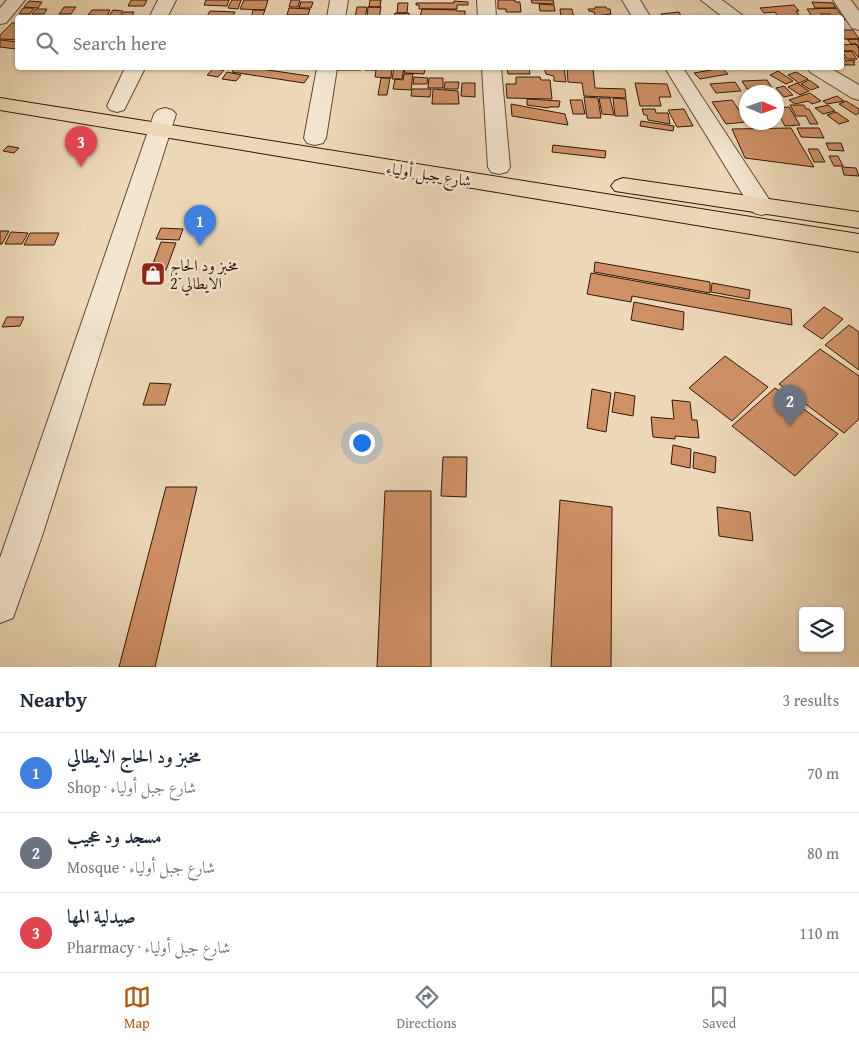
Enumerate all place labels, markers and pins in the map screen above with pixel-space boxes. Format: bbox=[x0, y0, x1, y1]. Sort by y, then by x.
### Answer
pin: 3 bbox=[65, 126, 97, 167]
pin: 1 bbox=[184, 205, 216, 246]
place label: مخبز ود الحاج الايطالي 2 bbox=[170, 253, 239, 296]
shop icon: مخبز ود الحاج الايطالي 2 bbox=[140, 261, 166, 287]
pin: 2 bbox=[774, 385, 806, 426]

